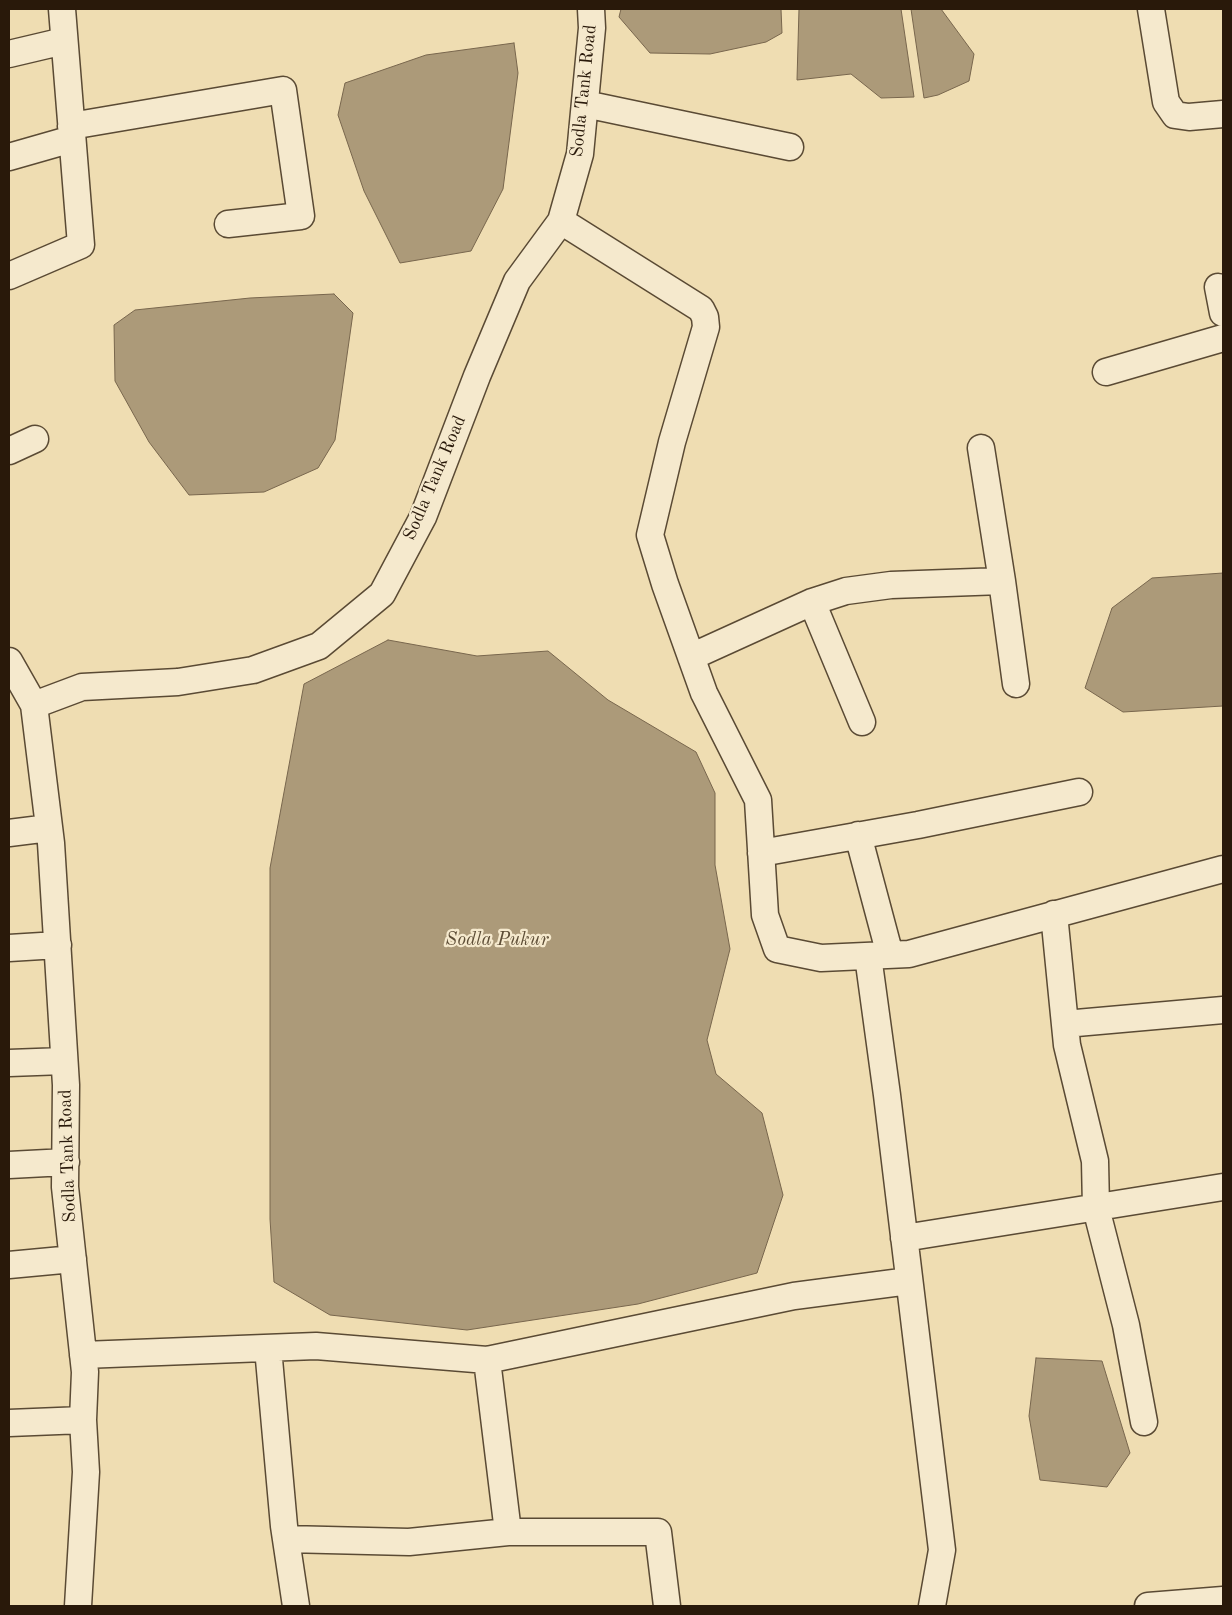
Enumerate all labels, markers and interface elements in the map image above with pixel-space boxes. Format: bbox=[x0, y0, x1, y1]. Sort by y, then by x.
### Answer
street label: Sodla Tank Road bbox=[566, 24, 602, 158]
street label: Sodla Tank Road bbox=[399, 412, 471, 544]
water label: Sodla Pukur bbox=[445, 929, 549, 951]
street label: Sodla Tank Road bbox=[55, 1089, 81, 1223]

